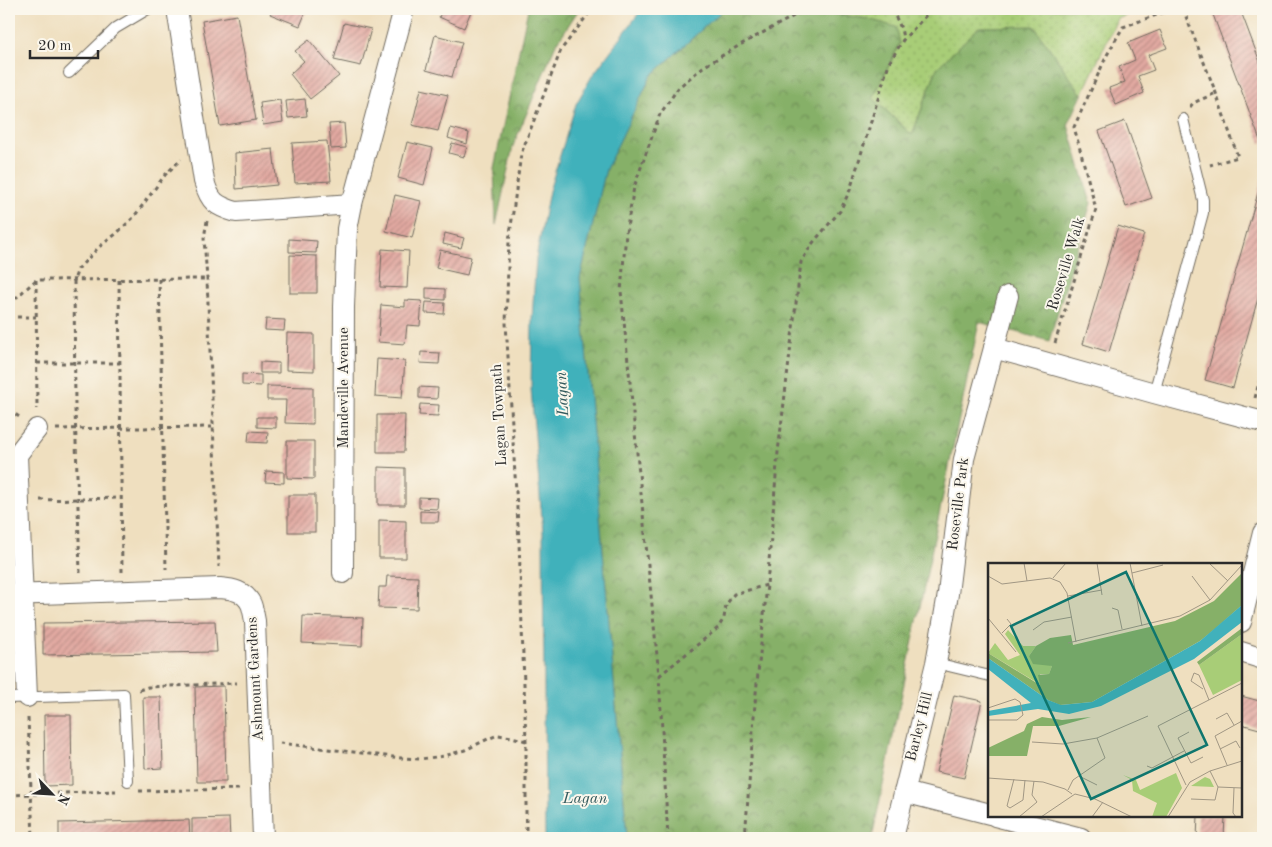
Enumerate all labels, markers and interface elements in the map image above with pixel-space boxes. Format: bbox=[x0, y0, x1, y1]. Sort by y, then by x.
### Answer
scale bar bbox=[30, 28, 98, 60]
text: 20 m bbox=[38, 39, 72, 54]
street label: Roseville Walk bbox=[1046, 215, 1088, 313]
street label: Mandeville Avenue bbox=[337, 327, 352, 449]
street label: Lagan Towpath bbox=[490, 363, 510, 467]
water label: Lagan bbox=[554, 371, 572, 418]
street label: Roseville Park bbox=[946, 456, 972, 551]
inset map bbox=[988, 563, 1242, 817]
street label: Ashmount Gardens bbox=[245, 616, 267, 742]
street label: Barley Hill bbox=[904, 691, 936, 763]
north arrow bbox=[28, 770, 78, 820]
text: N bbox=[54, 791, 71, 807]
water label: Lagan bbox=[562, 791, 607, 807]

